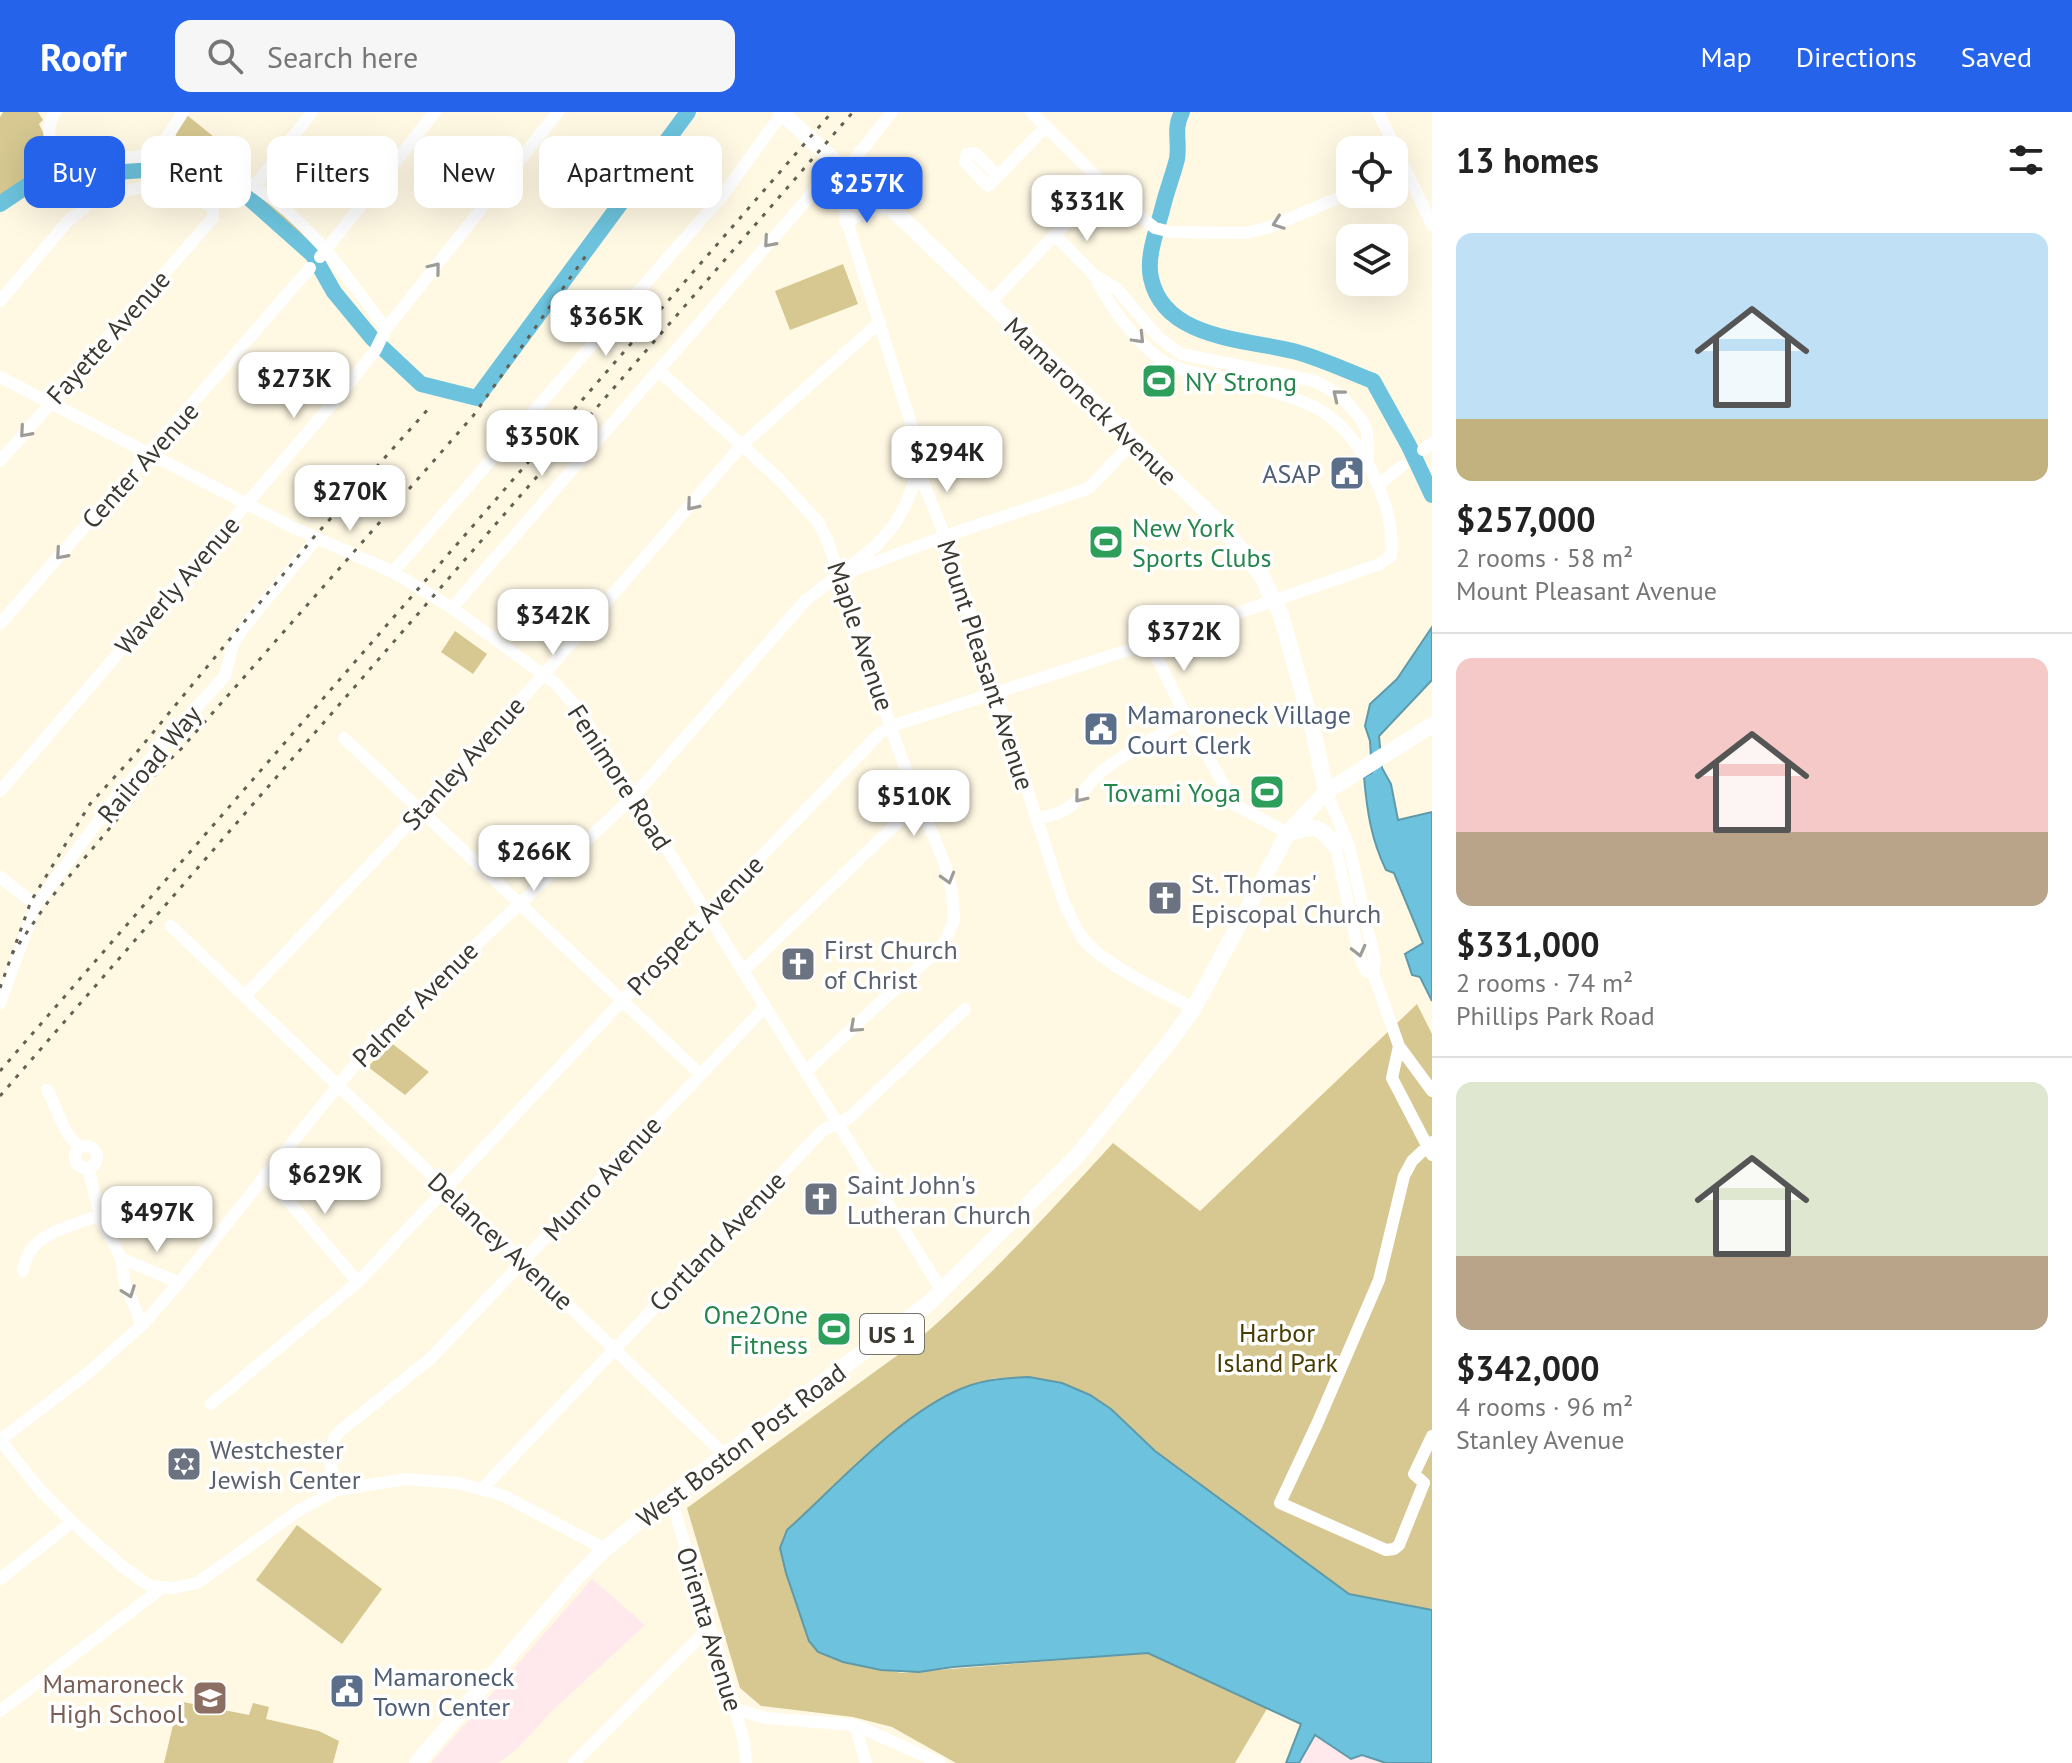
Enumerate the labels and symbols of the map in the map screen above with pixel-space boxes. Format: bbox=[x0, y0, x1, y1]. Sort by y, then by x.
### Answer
pin: $257K bbox=[811, 157, 923, 225]
pin: $331K bbox=[1031, 175, 1143, 243]
one-way arrow bbox=[1272, 213, 1286, 230]
one-way arrow bbox=[765, 233, 779, 248]
street label: Fayette Avenue bbox=[39, 263, 177, 411]
one-way arrow bbox=[425, 263, 440, 277]
pin: $365K bbox=[550, 290, 662, 358]
street label: Mamaroneck Avenue bbox=[997, 310, 1185, 492]
one-way arrow bbox=[1130, 329, 1145, 343]
pin: $273K bbox=[238, 352, 350, 420]
sports icon: NY Strong bbox=[1140, 362, 1178, 400]
place label: NY Strong bbox=[1185, 365, 1297, 398]
one-way arrow bbox=[1332, 390, 1347, 404]
street label: Center Avenue bbox=[74, 395, 206, 535]
pin: $350K bbox=[486, 410, 598, 478]
one-way arrow bbox=[20, 422, 35, 437]
pin: $294K bbox=[891, 426, 1003, 494]
public building icon: ASAP bbox=[1328, 454, 1366, 492]
place label: ASAP bbox=[1262, 457, 1321, 490]
pin: $270K bbox=[294, 465, 406, 533]
one-way arrow bbox=[687, 496, 702, 511]
street label: Waverly Avenue bbox=[108, 509, 246, 661]
place label: New York Sports Clubs bbox=[1132, 511, 1272, 574]
sports icon: New York Sports Clubs bbox=[1087, 523, 1125, 561]
street label: Mount Pleasant Avenue bbox=[930, 536, 1042, 794]
one-way arrow bbox=[56, 545, 71, 560]
street label: Maple Avenue bbox=[820, 557, 902, 715]
pin: $342K bbox=[497, 589, 609, 657]
pin: $372K bbox=[1128, 605, 1240, 673]
street label: Stanley Avenue bbox=[394, 689, 532, 837]
street label: Railroad Way bbox=[90, 698, 208, 830]
street label: Fenimore Road bbox=[561, 698, 679, 856]
place label: Mamaroneck Village Court Clerk bbox=[1127, 698, 1351, 761]
public building icon: Mamaroneck Village Court Clerk bbox=[1082, 710, 1120, 748]
pin: $510K bbox=[858, 770, 970, 838]
sports icon: Tovami Yoga bbox=[1248, 773, 1286, 811]
place label: Tovami Yoga bbox=[1104, 776, 1241, 809]
one-way arrow bbox=[1075, 788, 1089, 803]
pin: $266K bbox=[478, 825, 590, 893]
street label: Prospect Avenue bbox=[620, 848, 770, 1002]
place label: St. Thomas' Episcopal Church bbox=[1191, 867, 1381, 930]
one-way arrow bbox=[939, 870, 955, 884]
church icon: St. Thomas' Episcopal Church bbox=[1146, 879, 1184, 917]
place label: First Church of Christ bbox=[824, 933, 958, 996]
street label: Palmer Avenue bbox=[345, 934, 485, 1074]
one-way arrow bbox=[1349, 943, 1366, 957]
church icon: First Church of Christ bbox=[779, 945, 817, 983]
one-way arrow bbox=[850, 1017, 864, 1032]
street label: Munro Avenue bbox=[536, 1109, 668, 1247]
pin: $629K bbox=[269, 1148, 381, 1216]
street label: Cortland Avenue bbox=[642, 1164, 792, 1318]
street label: Delancey Avenue bbox=[421, 1165, 581, 1317]
place label: Saint John's Lutheran Church bbox=[847, 1168, 1031, 1231]
church icon: Saint John's Lutheran Church bbox=[802, 1180, 840, 1218]
pin: $497K bbox=[101, 1186, 213, 1254]
one-way arrow bbox=[119, 1284, 135, 1298]
place label: One2One Fitness bbox=[703, 1298, 808, 1361]
sports icon: One2One Fitness bbox=[815, 1310, 853, 1348]
road number: US 1 bbox=[860, 1314, 924, 1354]
park label: Harbor Island Park bbox=[1216, 1316, 1339, 1379]
street label: West Boston Post Road bbox=[630, 1356, 852, 1534]
place label: Westchester Jewish Center bbox=[209, 1433, 361, 1496]
synagogue icon: Westchester Jewish Center bbox=[165, 1445, 203, 1483]
street label: Orienta Avenue bbox=[669, 1543, 751, 1715]
place label: Mamaroneck Town Center bbox=[373, 1660, 515, 1723]
place label: Mamaroneck High School bbox=[42, 1667, 185, 1730]
public building icon: Mamaroneck Town Center bbox=[328, 1672, 366, 1710]
school or university icon: Mamaroneck High School bbox=[191, 1679, 229, 1717]

